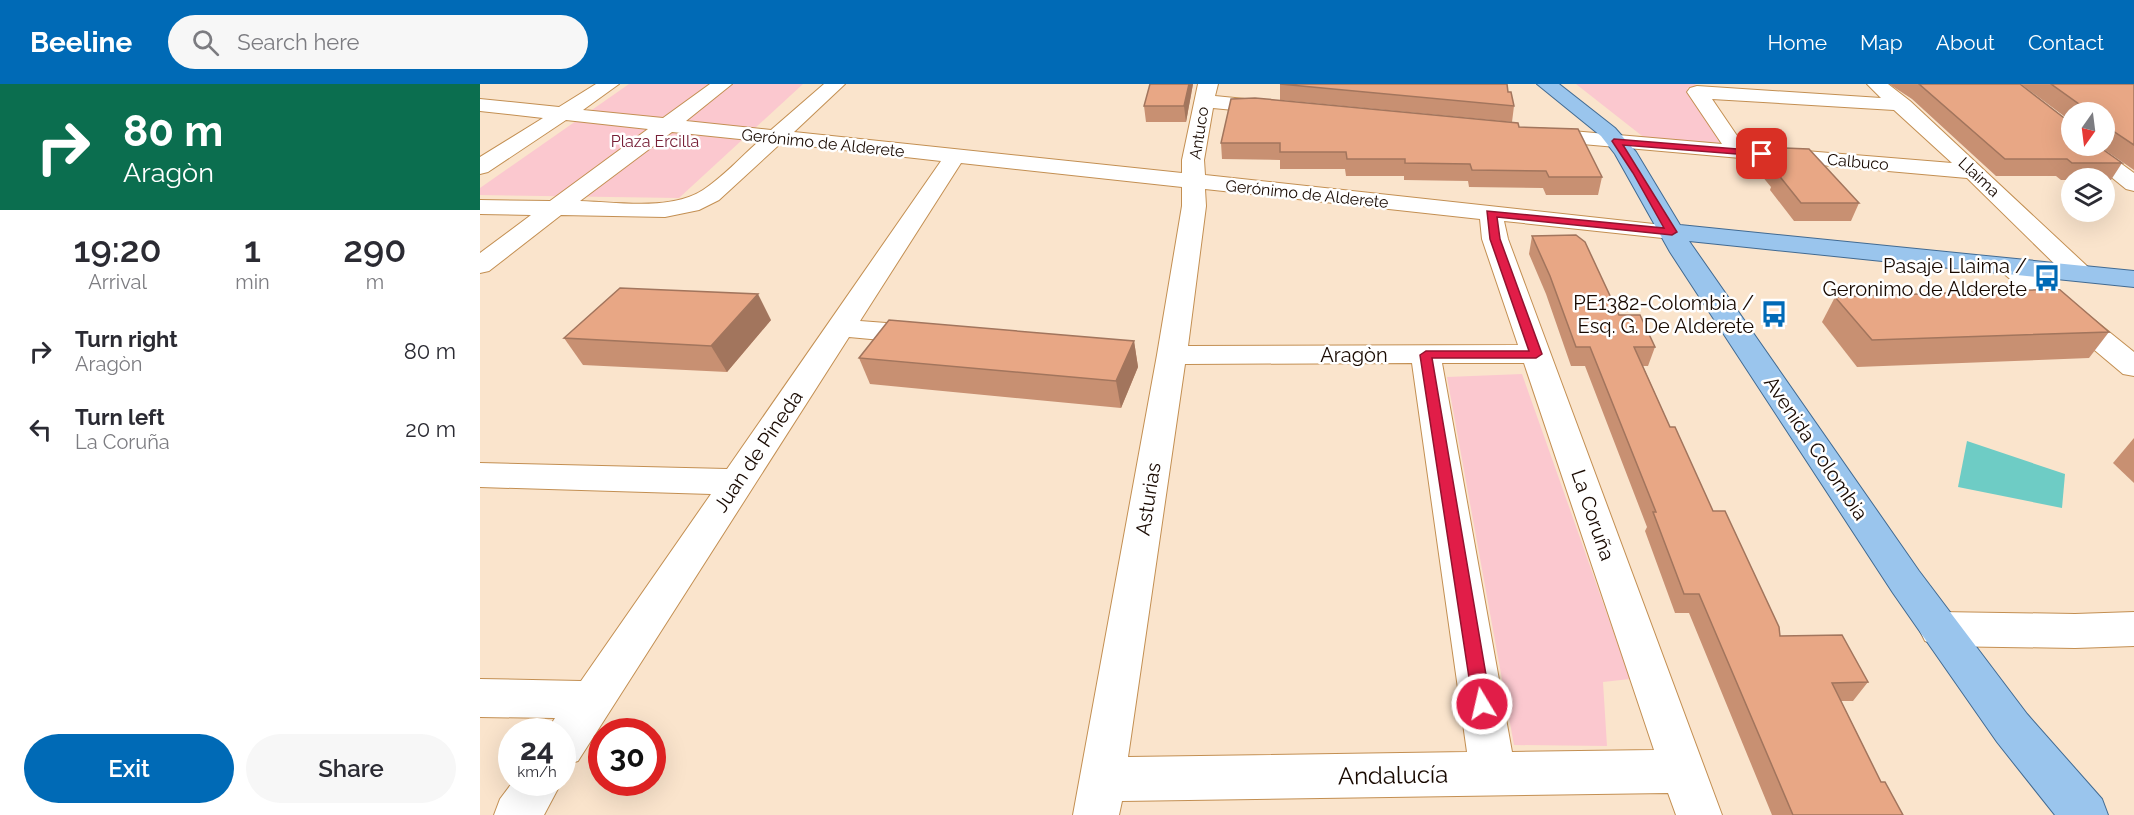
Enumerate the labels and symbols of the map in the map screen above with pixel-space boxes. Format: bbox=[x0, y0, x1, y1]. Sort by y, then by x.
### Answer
north arrow bbox=[2061, 102, 2115, 156]
street label: Antuco bbox=[1185, 105, 1213, 161]
street label: Gerónimo de Alderete bbox=[741, 125, 905, 161]
pin bbox=[1736, 128, 1787, 179]
park label: Plaza Ercilla bbox=[611, 132, 699, 151]
street label: Calbuco bbox=[1826, 150, 1890, 174]
street label: Llaima bbox=[1954, 153, 2004, 201]
street label: Gerónimo de Alderete bbox=[1225, 176, 1389, 212]
place label: Pasaje Llaima / Geronimo de Alderete bbox=[1823, 254, 2027, 301]
bus stop icon: Pasaje Llaima / Geronimo de Alderete bbox=[2032, 263, 2062, 293]
place label: PE1382-Colombia / Esq. G. De Alderete bbox=[1573, 291, 1754, 338]
bus stop icon: PE1382-Colombia / Esq. G. De Alderete bbox=[1759, 299, 1789, 329]
street label: Aragòn bbox=[1320, 343, 1388, 367]
street label: Avenida Colombia bbox=[1759, 372, 1873, 524]
street label: Juan de Pineda bbox=[708, 385, 808, 517]
street label: Asturias bbox=[1130, 461, 1166, 537]
street label: La Coruña bbox=[1566, 466, 1620, 564]
position arrow bbox=[1450, 672, 1514, 736]
speed limit sign: 30 bbox=[588, 718, 666, 796]
street label: Andalucía bbox=[1338, 760, 1448, 790]

